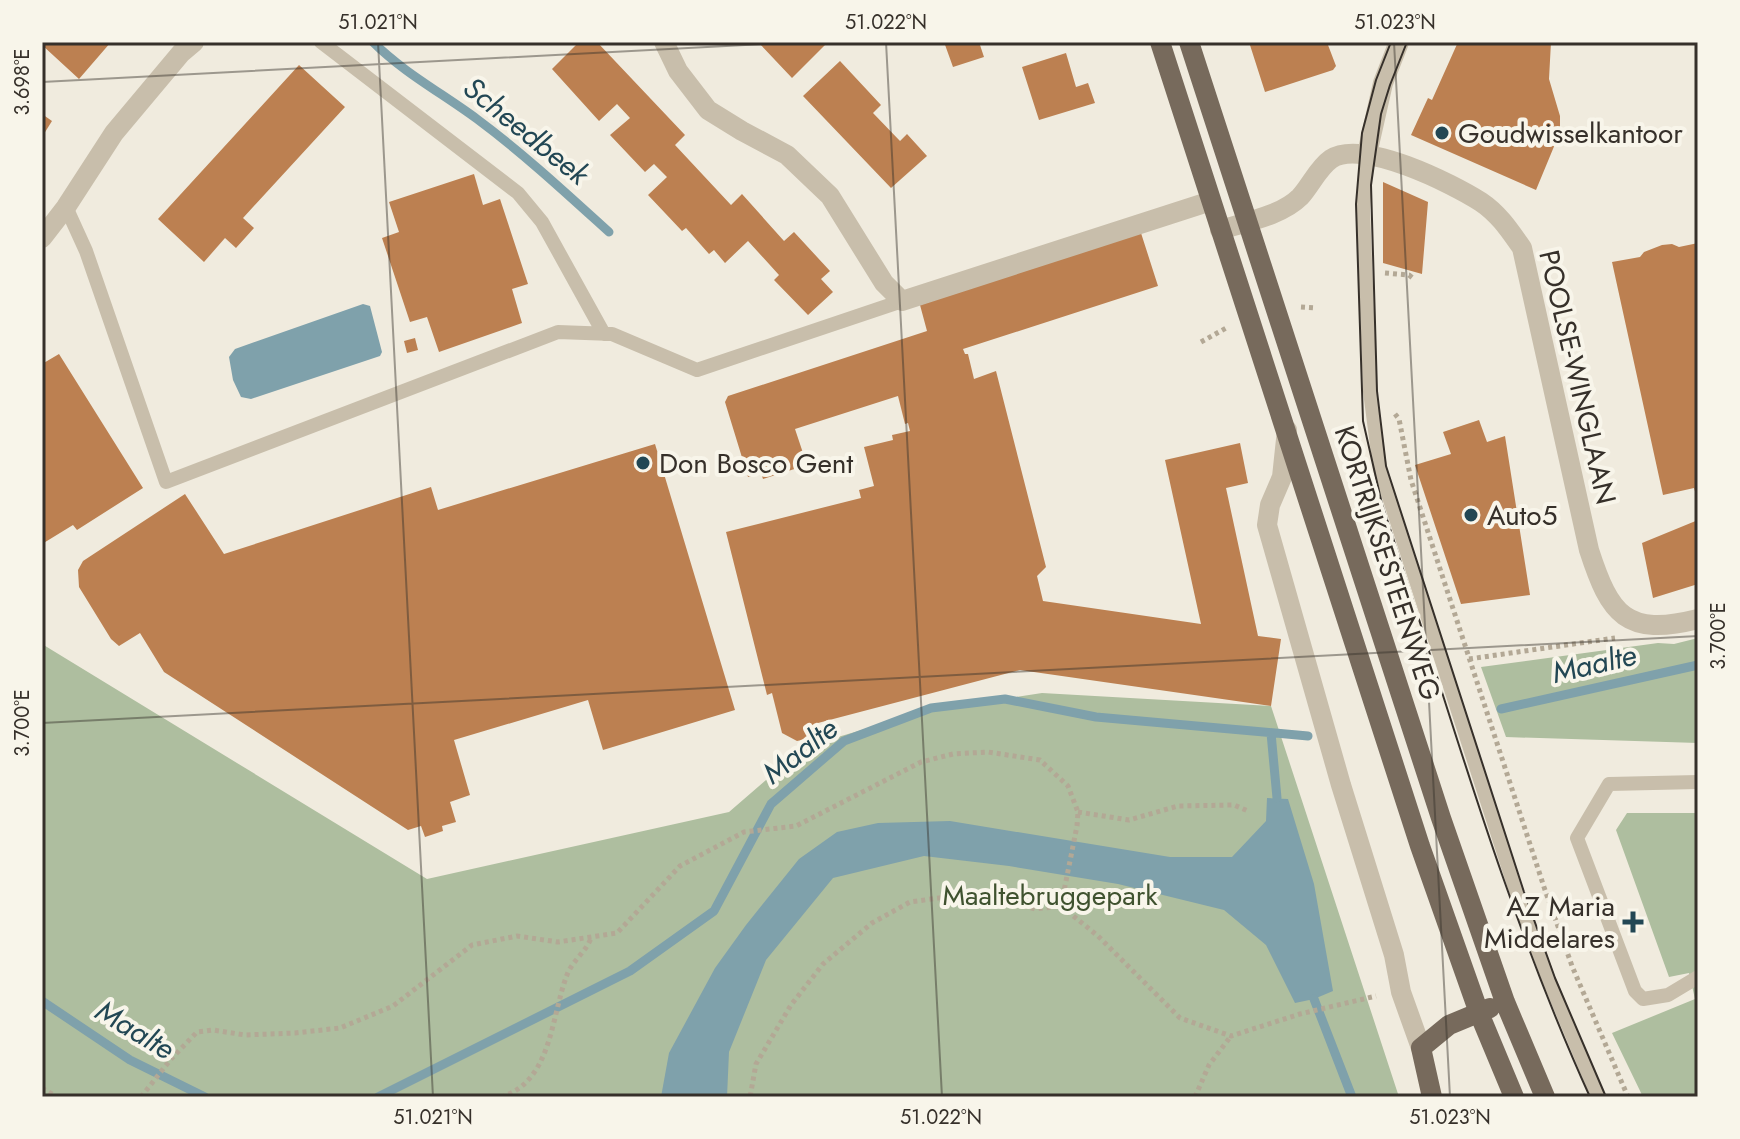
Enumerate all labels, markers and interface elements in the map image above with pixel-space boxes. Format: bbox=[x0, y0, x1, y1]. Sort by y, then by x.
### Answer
text: 51.021°N bbox=[338, 8, 418, 37]
text: 51.022°N bbox=[845, 8, 927, 37]
text: 51.023°N bbox=[1354, 8, 1436, 37]
text: 3.698°E bbox=[8, 48, 37, 116]
water label: Scheedbeek bbox=[454, 66, 599, 196]
place label: Goudwisselkantoor bbox=[1458, 113, 1683, 154]
marker: Goudwisselkantoor bbox=[1433, 124, 1451, 142]
street label: POOLSE-WINGLAAN bbox=[1528, 246, 1627, 508]
street label: KORTRIJKSESTEENWEG bbox=[1324, 420, 1451, 706]
place label: Don Bosco Gent bbox=[659, 443, 854, 484]
marker: Don Bosco Gent bbox=[634, 454, 652, 472]
place label: Auto5 bbox=[1487, 495, 1557, 536]
marker: Auto5 bbox=[1462, 506, 1480, 524]
text: 3.700°E bbox=[1704, 602, 1733, 670]
water label: Maalte bbox=[1547, 633, 1640, 694]
text: 3.700°E bbox=[8, 689, 37, 757]
water label: Maalte bbox=[753, 707, 847, 794]
park label: Maaltebruggepark bbox=[942, 875, 1158, 916]
place label: AZ Maria Middelares bbox=[1484, 886, 1615, 959]
marker: AZ Maria Middelares bbox=[1622, 911, 1644, 933]
water label: Maalte bbox=[88, 989, 183, 1070]
text: 51.021°N bbox=[393, 1103, 473, 1132]
text: 51.022°N bbox=[900, 1103, 982, 1132]
text: 51.023°N bbox=[1409, 1103, 1491, 1132]

